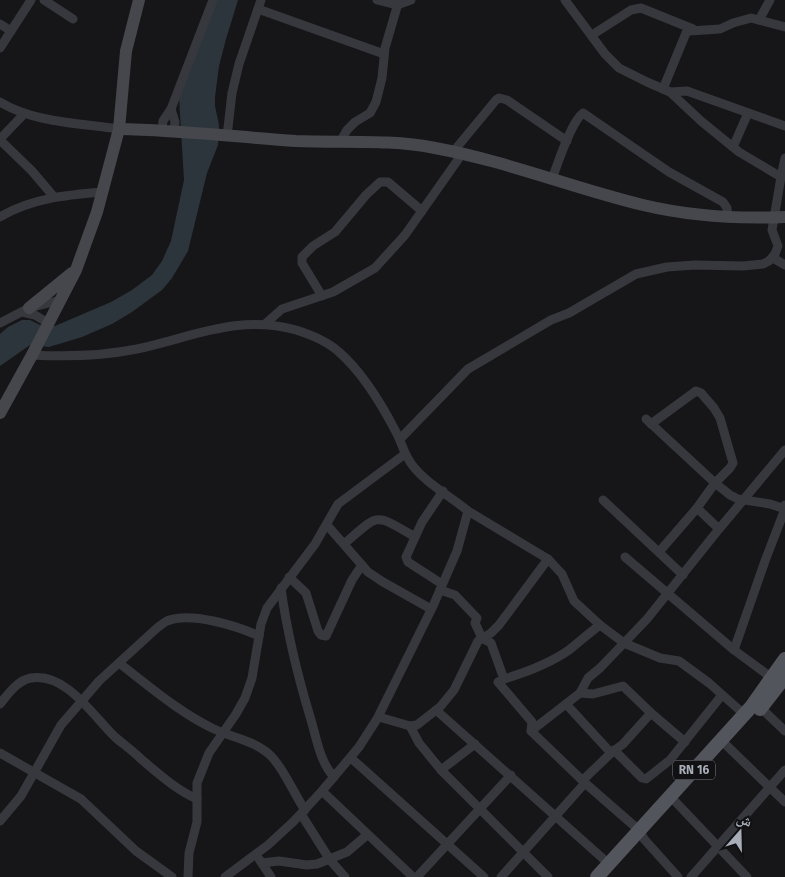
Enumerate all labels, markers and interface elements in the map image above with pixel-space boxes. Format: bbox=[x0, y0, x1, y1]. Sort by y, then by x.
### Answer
road number: RN 16 bbox=[673, 760, 715, 780]
north arrow bbox=[715, 807, 765, 857]
text: ش bbox=[734, 810, 754, 831]

